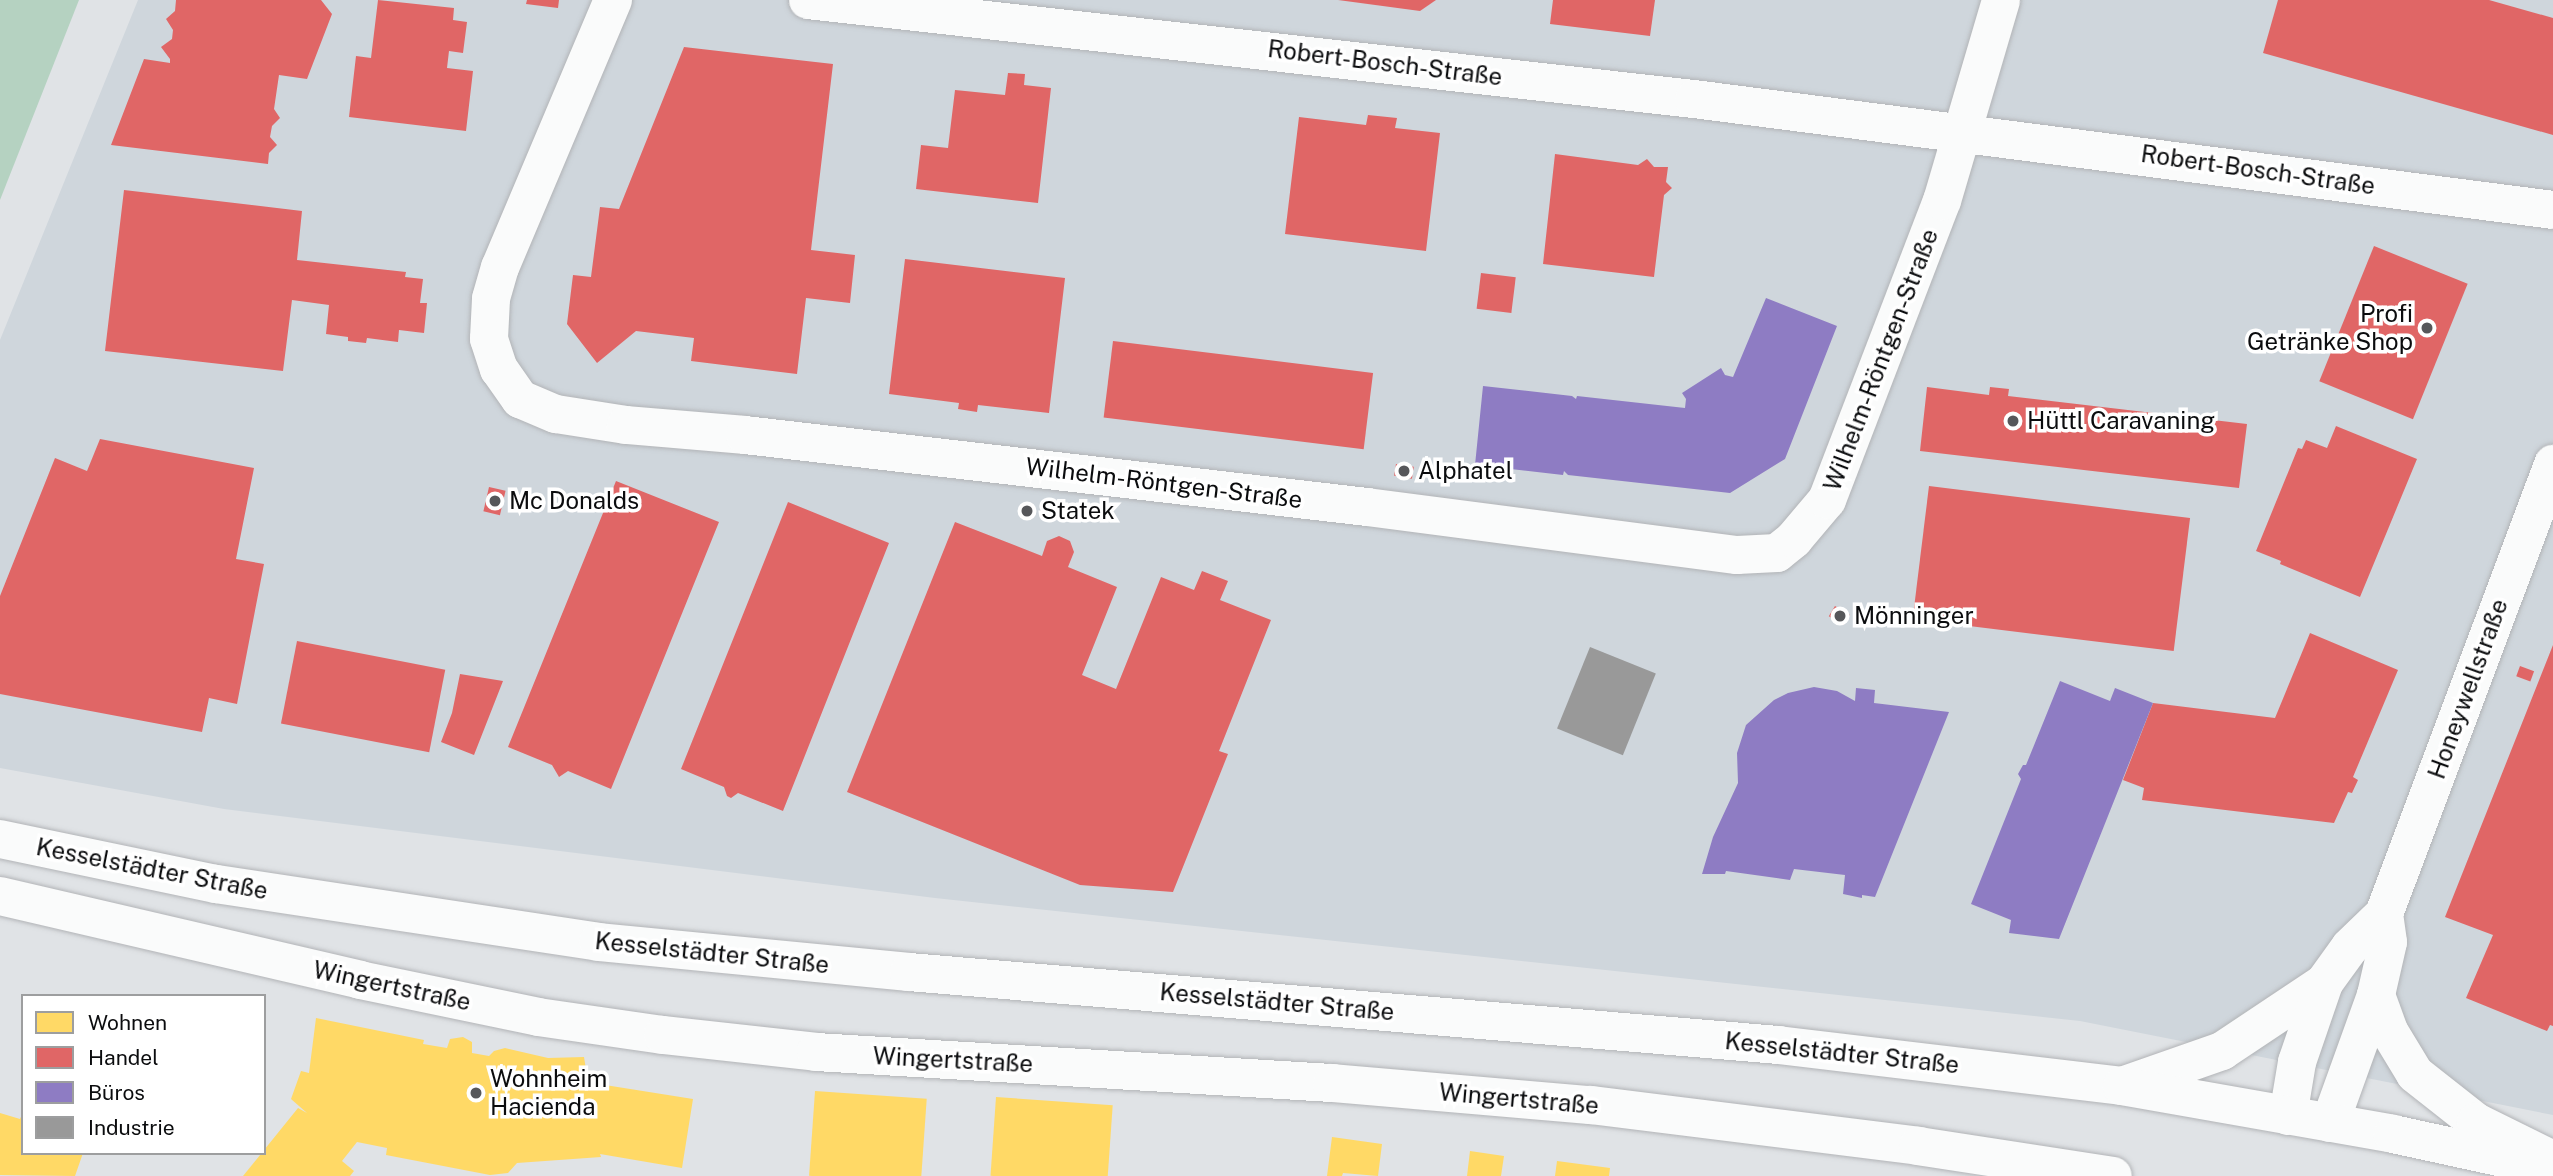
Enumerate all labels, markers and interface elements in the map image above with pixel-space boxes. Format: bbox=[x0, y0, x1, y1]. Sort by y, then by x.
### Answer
street label: Robert-Bosch-Straße bbox=[1266, 34, 1504, 92]
street label: Robert-Bosch-Straße bbox=[2139, 139, 2377, 201]
street label: Wilhelm-Röntgen-Straße bbox=[1818, 225, 1944, 495]
place label: Profi Getränke Shop bbox=[2247, 300, 2413, 356]
marker: Profi Getränke Shop bbox=[2419, 320, 2435, 336]
place label: Hüttl Caravaning bbox=[2027, 407, 2215, 435]
marker: Hüttl Caravaning bbox=[2005, 413, 2021, 429]
street label: Wilhelm-Röntgen-Straße bbox=[1024, 452, 1304, 514]
place label: Alphatel bbox=[1418, 457, 1513, 485]
marker: Alphatel bbox=[1396, 463, 1412, 479]
place label: Mc Donalds bbox=[509, 487, 639, 515]
marker: Mc Donalds bbox=[487, 493, 503, 509]
place label: Statek bbox=[1041, 497, 1115, 525]
marker: Statek bbox=[1019, 503, 1035, 519]
street label: Honeywellstraße bbox=[2422, 595, 2514, 783]
place label: Mönninger bbox=[1854, 602, 1974, 630]
marker: Mönninger bbox=[1832, 608, 1848, 624]
street label: Kesselstädter Straße bbox=[34, 832, 270, 906]
street label: Kesselstädter Straße bbox=[593, 926, 831, 980]
street label: Wingertstraße bbox=[311, 955, 473, 1017]
street label: Kesselstädter Straße bbox=[1158, 977, 1396, 1027]
legend bbox=[21, 994, 266, 1155]
text: Wohnen bbox=[88, 1010, 167, 1035]
street label: Kesselstädter Straße bbox=[1723, 1026, 1961, 1080]
street label: Wingertstraße bbox=[872, 1041, 1034, 1079]
text: Handel bbox=[88, 1045, 159, 1070]
place label: Wohnheim Hacienda bbox=[490, 1065, 607, 1121]
street label: Wingertstraße bbox=[1438, 1078, 1600, 1120]
text: Büros bbox=[88, 1080, 145, 1105]
marker: Wohnheim Hacienda bbox=[468, 1085, 484, 1101]
text: Industrie bbox=[88, 1115, 175, 1140]

